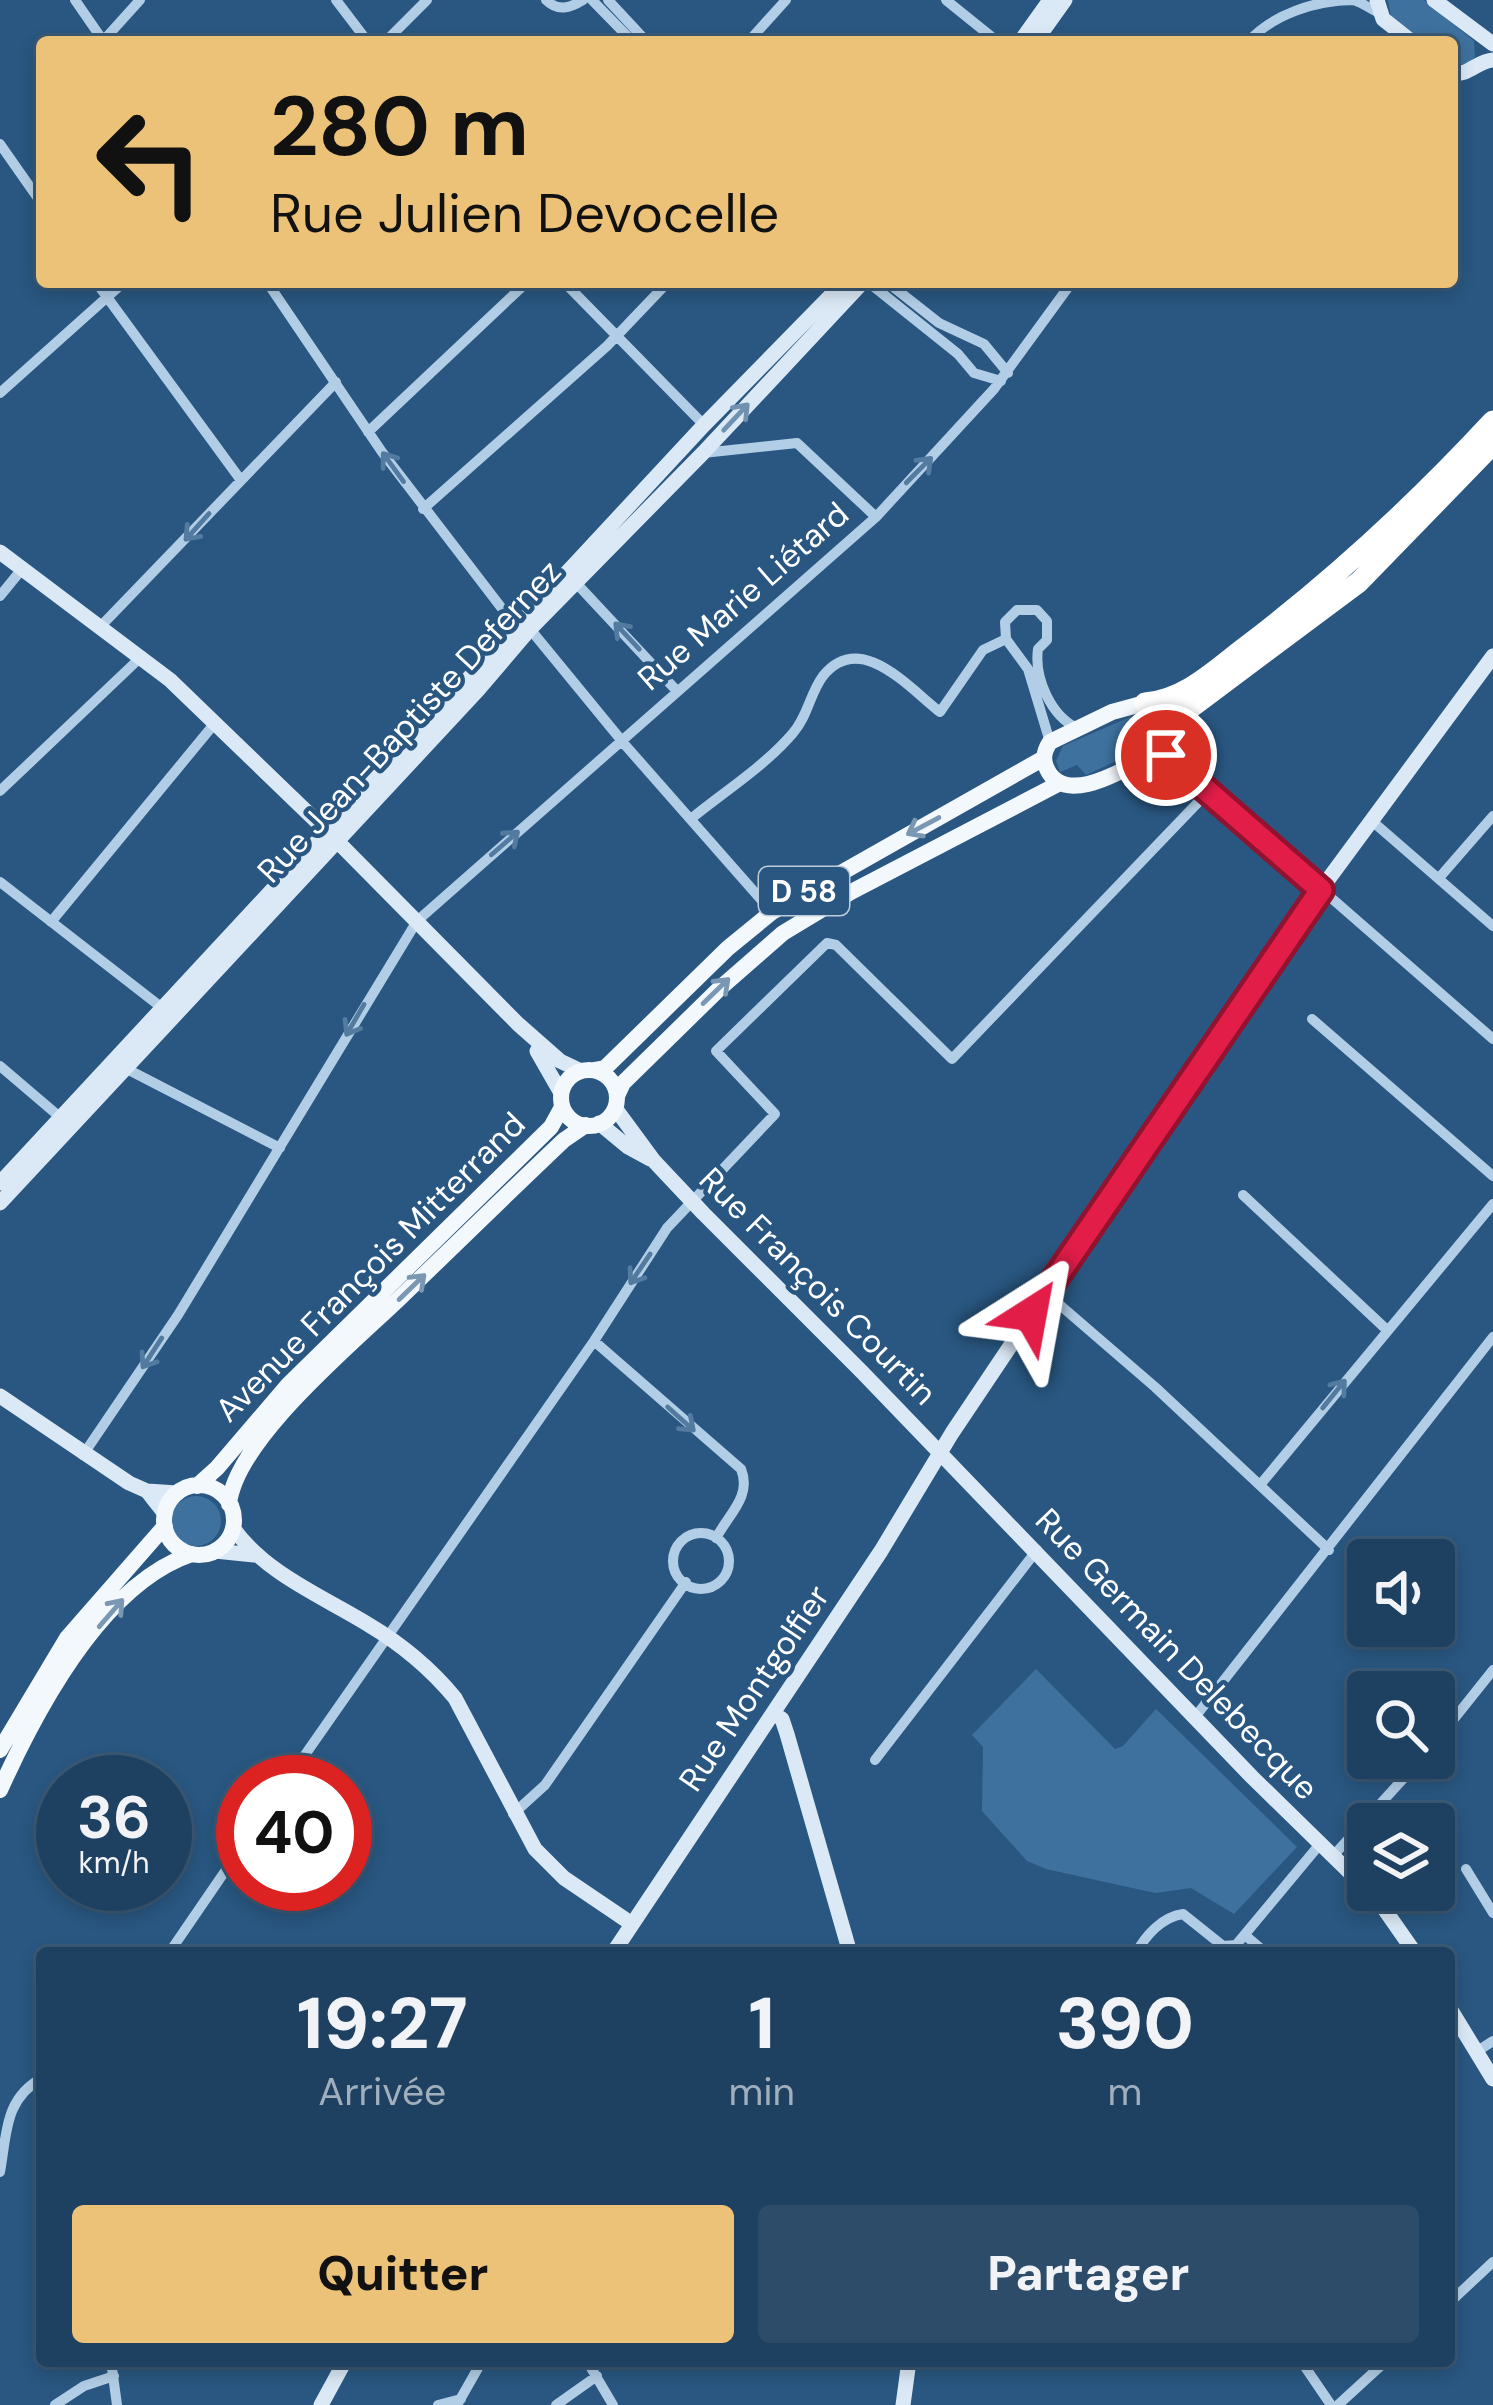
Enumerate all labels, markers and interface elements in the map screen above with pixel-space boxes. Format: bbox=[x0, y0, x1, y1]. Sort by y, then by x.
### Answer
text: 280 m bbox=[270, 72, 529, 181]
icon: left bbox=[72, 84, 228, 240]
text: Rue Julien Devocelle bbox=[270, 178, 779, 249]
one-way arrow bbox=[722, 403, 749, 433]
one-way arrow bbox=[381, 451, 407, 484]
one-way arrow bbox=[904, 456, 933, 485]
street label: Rue Marie Liétard bbox=[629, 493, 857, 699]
one-way arrow bbox=[183, 511, 211, 541]
street label: Rue Jean-Baptiste Defernez bbox=[248, 550, 570, 892]
one-way arrow bbox=[614, 622, 641, 652]
pin bbox=[1115, 704, 1217, 806]
icon: arrive bbox=[1133, 722, 1199, 788]
one-way arrow bbox=[907, 815, 942, 838]
one-way arrow bbox=[489, 830, 520, 857]
road number: D 58 bbox=[759, 867, 849, 915]
one-way arrow bbox=[701, 978, 730, 1006]
one-way arrow bbox=[343, 1002, 367, 1037]
street label: Avenue François Mitterrand bbox=[206, 1103, 534, 1431]
street label: Rue François Courtin bbox=[690, 1158, 946, 1414]
position arrow bbox=[968, 1251, 1094, 1377]
one-way arrow bbox=[627, 1252, 652, 1286]
one-way arrow bbox=[396, 1273, 426, 1302]
one-way arrow bbox=[140, 1335, 165, 1369]
one-way arrow bbox=[1320, 1379, 1348, 1410]
one-way arrow bbox=[666, 1405, 696, 1432]
street label: Rue Germain Delebecque bbox=[1026, 1499, 1328, 1809]
map controls bbox=[1347, 1539, 1455, 1911]
button: sound bbox=[1347, 1539, 1455, 1647]
street label: Rue Montgolfier bbox=[669, 1577, 839, 1799]
one-way arrow bbox=[97, 1598, 124, 1629]
button: search bbox=[1347, 1671, 1455, 1779]
speed limit sign: 40 bbox=[216, 1755, 372, 1911]
text: 36 bbox=[77, 1778, 151, 1857]
button: layers bbox=[1347, 1803, 1455, 1911]
text: km/h bbox=[79, 1843, 149, 1882]
text: 19:27 bbox=[297, 1977, 468, 2070]
text: 1 bbox=[748, 1977, 775, 2070]
text: 390 bbox=[1056, 1977, 1194, 2070]
text: Arrivée bbox=[318, 2066, 446, 2117]
text: min bbox=[728, 2066, 795, 2117]
text: m bbox=[1108, 2066, 1142, 2117]
button: Quitter bbox=[72, 2205, 734, 2343]
button: Partager bbox=[758, 2205, 1419, 2343]

